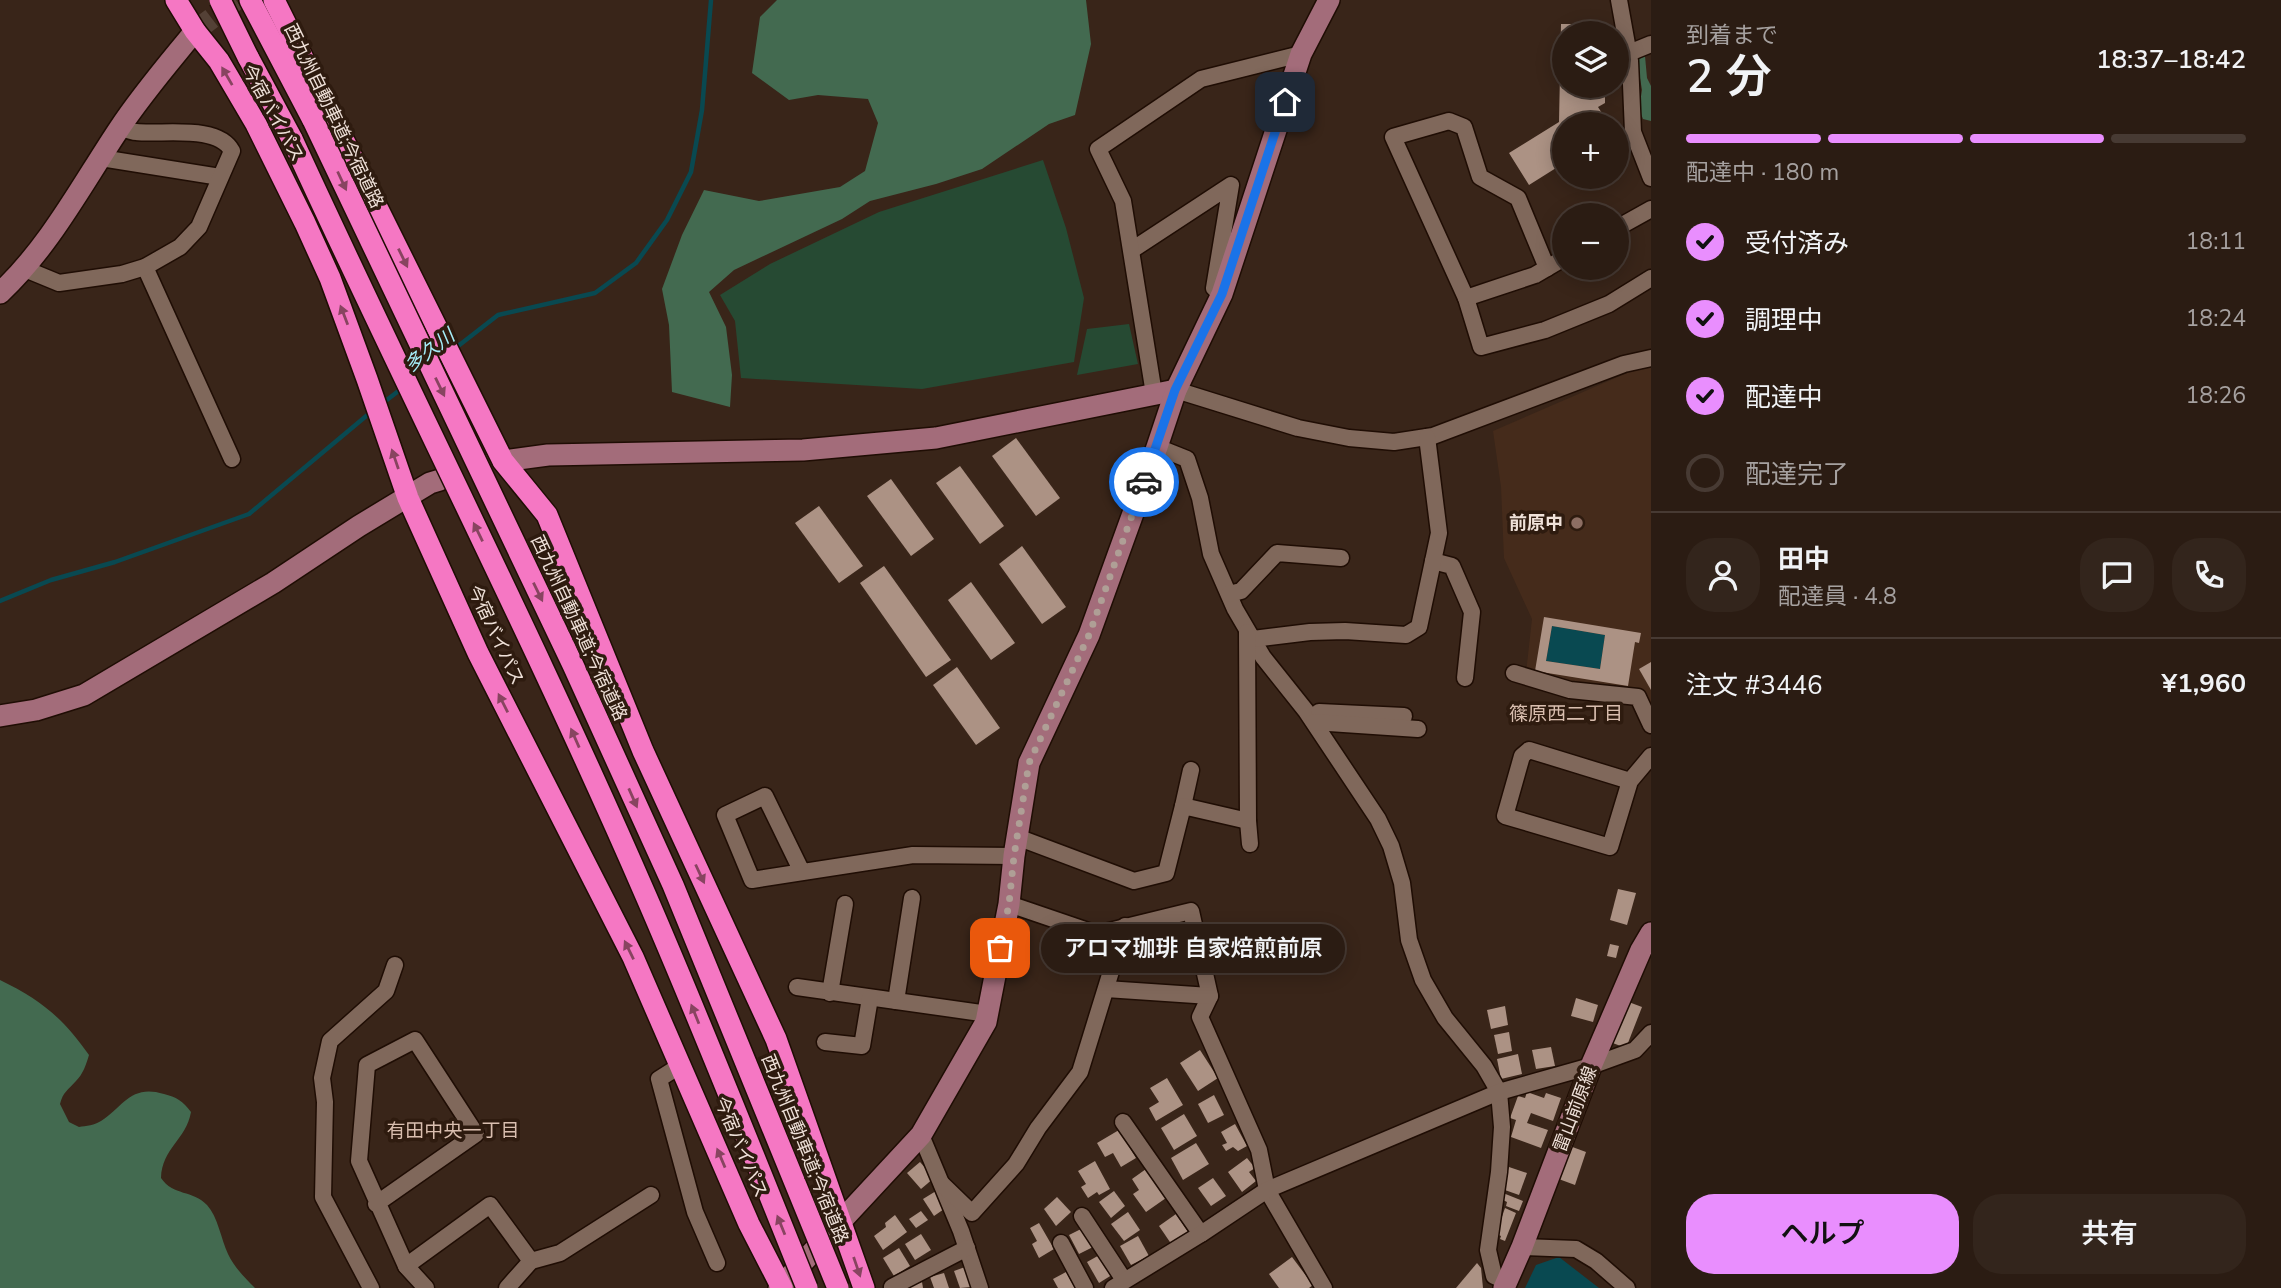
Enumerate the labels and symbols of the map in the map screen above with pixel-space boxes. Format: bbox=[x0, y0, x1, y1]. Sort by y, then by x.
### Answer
street label: 西九州自動車道;今宿道路 bbox=[279, 20, 389, 212]
street label: 今宿バイパス bbox=[236, 60, 310, 166]
one-way arrow bbox=[222, 66, 234, 86]
pin bbox=[1255, 72, 1315, 132]
one-way arrow bbox=[336, 171, 348, 191]
one-way arrow bbox=[397, 248, 408, 268]
one-way arrow bbox=[338, 304, 349, 325]
water label: 多久川 bbox=[399, 322, 462, 378]
one-way arrow bbox=[434, 377, 446, 397]
courier bbox=[1109, 447, 1179, 517]
one-way arrow bbox=[389, 448, 400, 469]
place label: 前原中 bbox=[1509, 511, 1563, 535]
marker: 前原中 bbox=[1569, 515, 1585, 531]
one-way arrow bbox=[472, 522, 483, 543]
street label: 西九州自動車道;今宿道路 bbox=[525, 531, 633, 725]
street label: 今宿バイパス bbox=[462, 581, 530, 689]
one-way arrow bbox=[532, 582, 544, 602]
one-way arrow bbox=[498, 693, 509, 713]
district label: 篠原西二丁目 bbox=[1509, 701, 1623, 727]
one-way arrow bbox=[569, 728, 580, 749]
one-way arrow bbox=[628, 788, 639, 809]
one-way arrow bbox=[694, 864, 706, 884]
pin bbox=[970, 918, 1030, 978]
callout: アロマ珈琲 自家焙煎前原 bbox=[1042, 923, 1346, 972]
one-way arrow bbox=[623, 939, 635, 959]
one-way arrow bbox=[689, 1004, 700, 1025]
street label: 西九州自動車道;今宿道路 bbox=[756, 1051, 854, 1247]
street label: 雷山前原線 bbox=[1548, 1063, 1602, 1155]
street label: 今宿バイパス bbox=[709, 1093, 773, 1201]
district label: 有田中央一丁目 bbox=[386, 1118, 520, 1144]
one-way arrow bbox=[715, 1147, 726, 1168]
one-way arrow bbox=[776, 1214, 787, 1235]
one-way arrow bbox=[852, 1257, 863, 1278]

